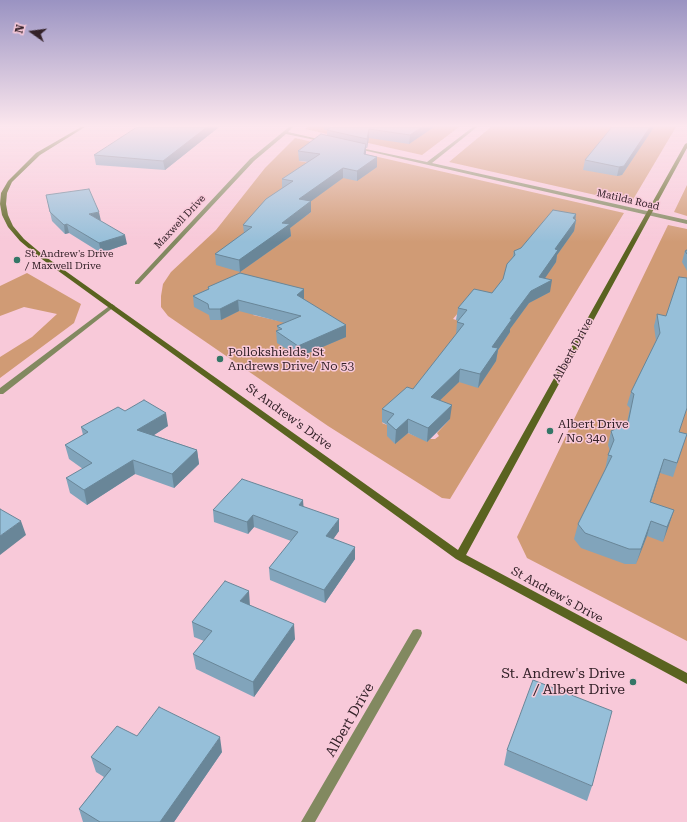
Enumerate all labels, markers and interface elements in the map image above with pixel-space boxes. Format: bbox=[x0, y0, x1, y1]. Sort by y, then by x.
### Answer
north arrow bbox=[12, 12, 52, 52]
text: N bbox=[13, 23, 27, 35]
street label: Matilda Road bbox=[596, 187, 660, 213]
street label: Maxwell Drive bbox=[152, 193, 208, 251]
place label: St. Andrew's Drive / Maxwell Drive bbox=[25, 248, 113, 272]
marker: St. Andrew's Drive / Maxwell Drive bbox=[12, 255, 22, 265]
street label: Albert Drive bbox=[550, 316, 596, 384]
place label: Pollokshields, St Andrews Drive/ No 53 bbox=[228, 345, 354, 373]
marker: Pollokshields, St Andrews Drive/ No 53 bbox=[215, 354, 225, 364]
street label: St Andrew's Drive bbox=[243, 381, 335, 453]
place label: Albert Drive / No 340 bbox=[558, 417, 629, 445]
marker: Albert Drive / No 340 bbox=[545, 426, 555, 436]
street label: St Andrew's Drive bbox=[509, 564, 605, 626]
place label: St. Andrew's Drive / Albert Drive bbox=[501, 666, 625, 698]
marker: St. Andrew's Drive / Albert Drive bbox=[628, 677, 638, 687]
street label: Albert Drive bbox=[322, 680, 378, 760]

